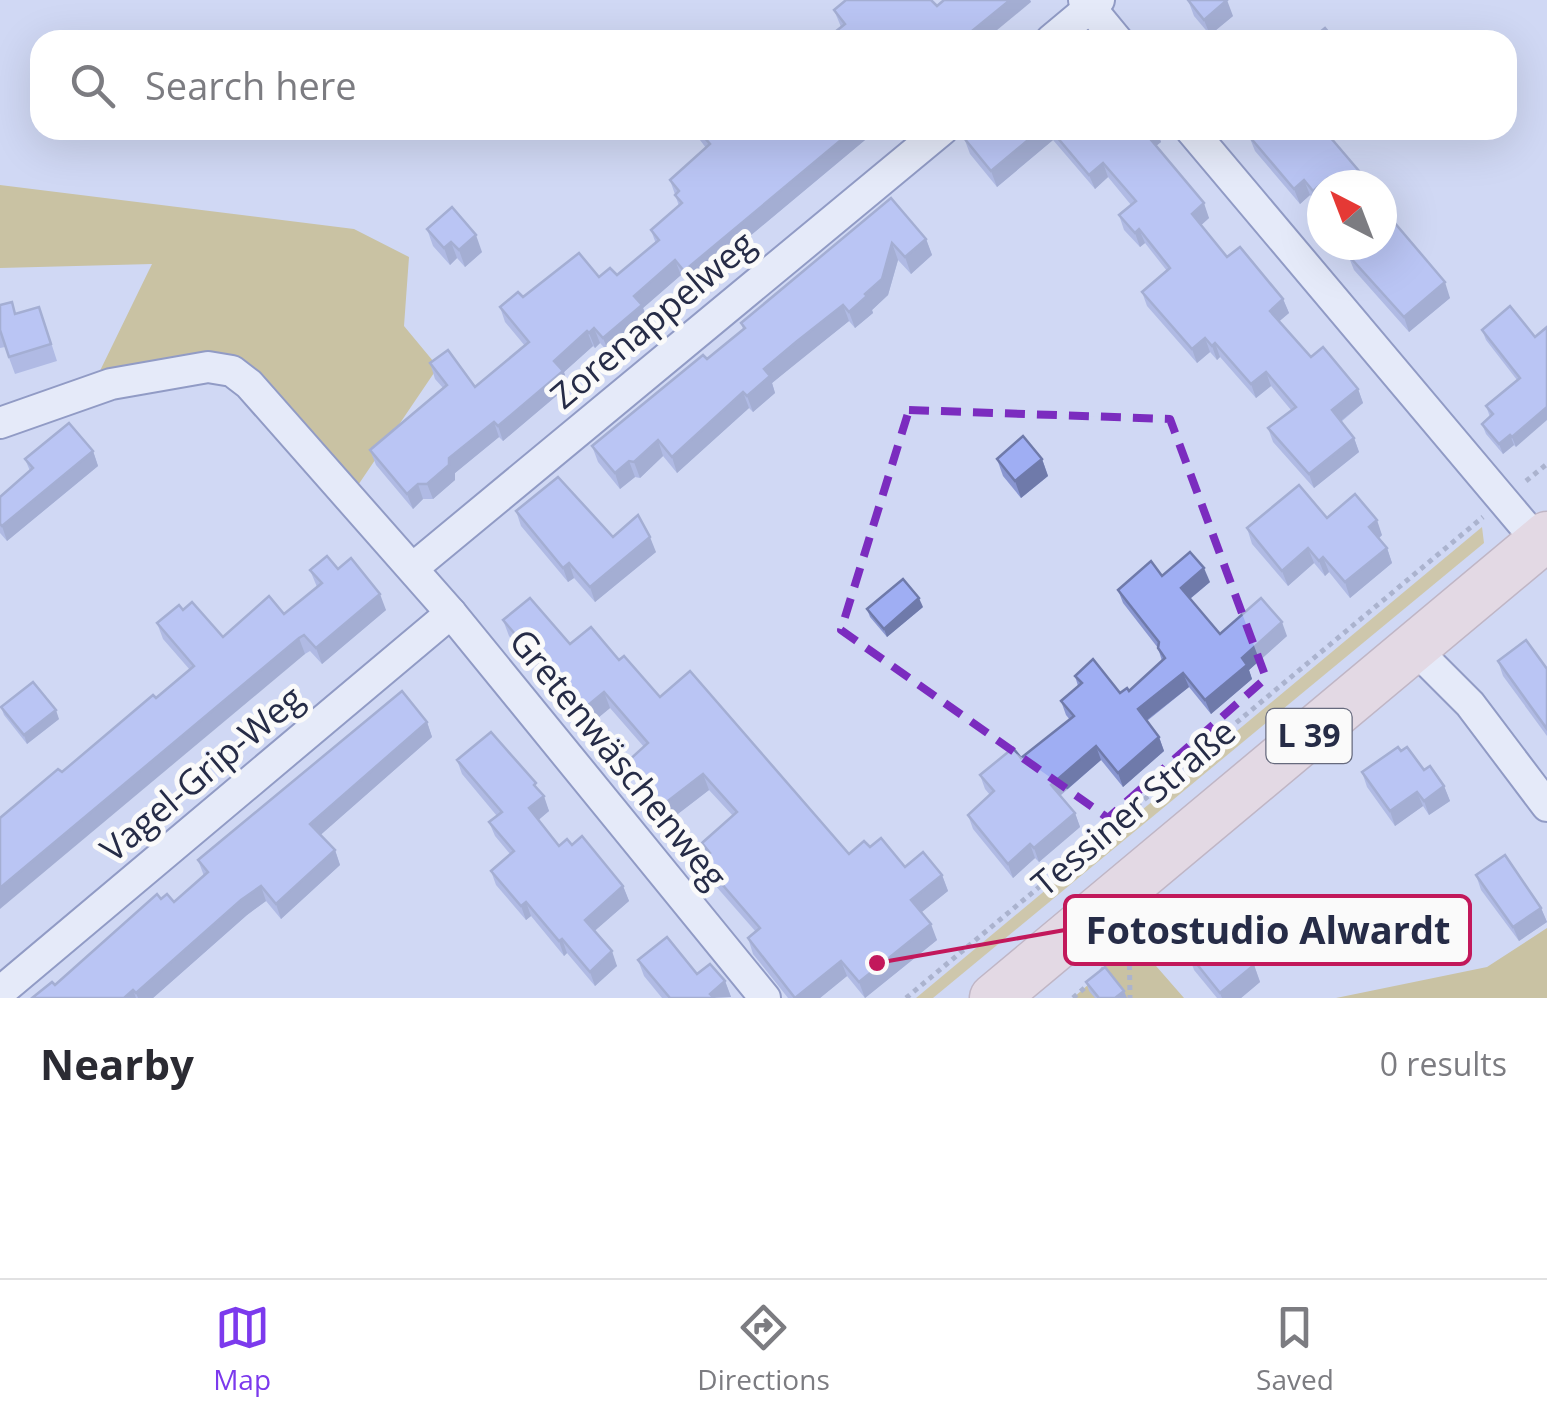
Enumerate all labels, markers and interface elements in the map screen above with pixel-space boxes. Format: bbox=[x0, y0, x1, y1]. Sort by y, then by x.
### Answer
search box bbox=[30, 30, 1517, 140]
icon: search bbox=[65, 58, 120, 113]
text: Search here bbox=[145, 59, 357, 111]
north arrow bbox=[1307, 170, 1397, 260]
street label: Zorenappelweg bbox=[540, 220, 764, 418]
street label: Gretenwäschenweg bbox=[500, 618, 739, 898]
street label: Vagel-Grip-Weg bbox=[90, 674, 312, 872]
street label: Tessiner Straße bbox=[1021, 708, 1245, 906]
road number: L 39 bbox=[1266, 709, 1352, 763]
callout: Fotostudio Alwardt bbox=[1065, 896, 1470, 964]
text: Fotostudio Alwardt bbox=[1086, 903, 1450, 955]
text: Nearby bbox=[40, 1035, 194, 1092]
text: 0 results bbox=[1380, 1042, 1507, 1085]
tab: Map bbox=[213, 1300, 271, 1398]
tab: Directions bbox=[697, 1300, 830, 1398]
tab: Saved bbox=[1256, 1300, 1334, 1398]

